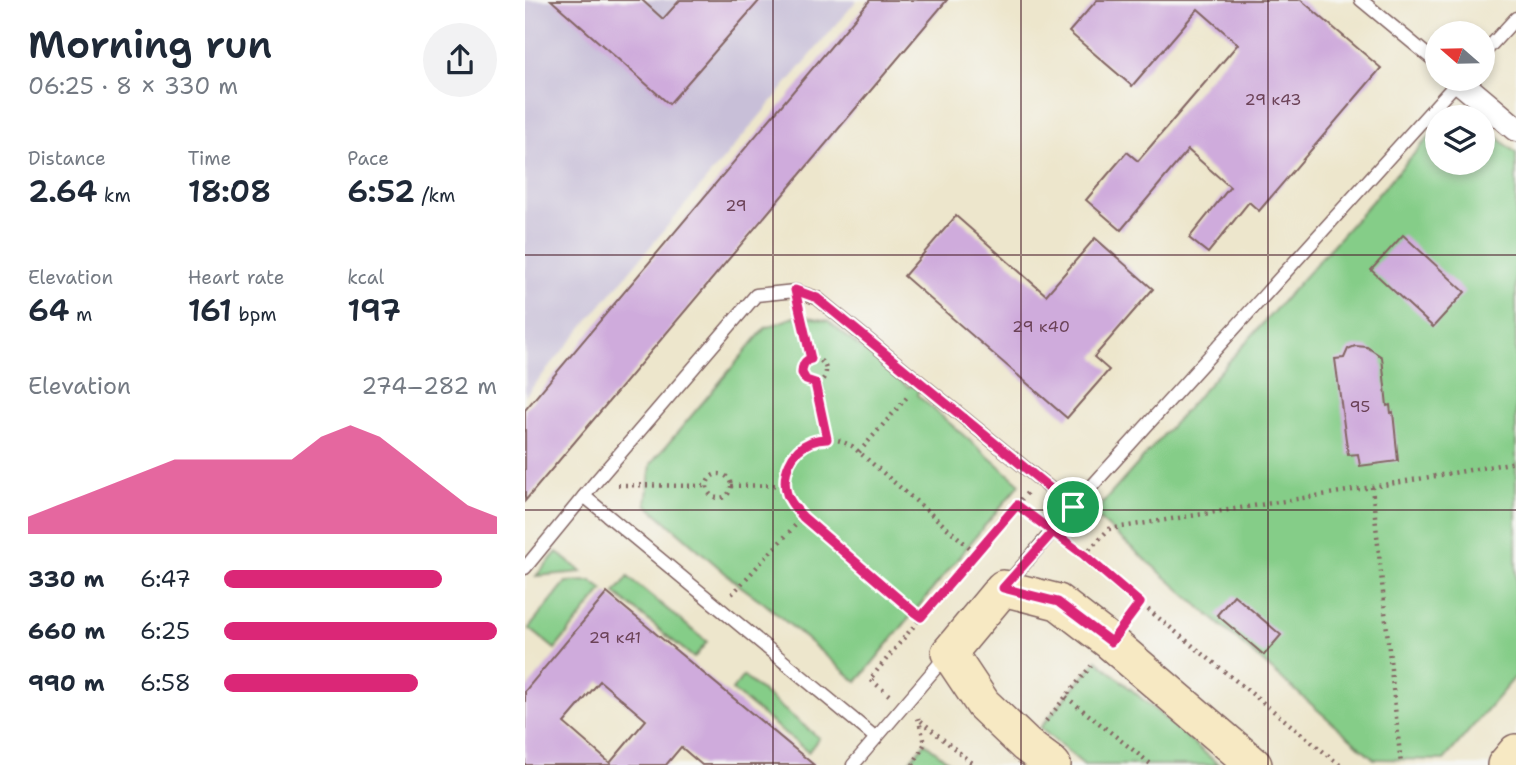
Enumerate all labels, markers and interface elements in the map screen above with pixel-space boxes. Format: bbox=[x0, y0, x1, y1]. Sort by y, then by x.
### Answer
text: Morning run bbox=[28, 19, 272, 70]
north arrow bbox=[1425, 21, 1495, 91]
map controls bbox=[1425, 21, 1495, 175]
button: share bbox=[423, 23, 497, 97]
text: 06:25 · 8 × 330 m bbox=[28, 71, 238, 101]
house number: 29 к43 bbox=[1245, 89, 1301, 110]
button: layers bbox=[1425, 105, 1495, 175]
text: Distance bbox=[28, 146, 106, 171]
text: Time bbox=[188, 146, 231, 171]
text: Pace bbox=[347, 146, 389, 171]
text: 2.64 bbox=[28, 171, 97, 212]
text: 18:08 bbox=[188, 171, 271, 212]
text: 6:52 bbox=[347, 171, 415, 212]
text: km bbox=[97, 183, 131, 208]
text: /km bbox=[415, 183, 455, 208]
house number: 29 bbox=[725, 195, 747, 216]
text: Elevation bbox=[28, 265, 113, 290]
text: Heart rate bbox=[188, 265, 284, 290]
text: kcal bbox=[347, 265, 384, 290]
text: 64 bbox=[28, 290, 70, 331]
text: 161 bbox=[188, 290, 232, 331]
text: 197 bbox=[347, 290, 401, 331]
text: m bbox=[70, 302, 92, 327]
text: bpm bbox=[232, 302, 277, 327]
house number: 29 к40 bbox=[1012, 316, 1070, 337]
text: Elevation bbox=[28, 371, 131, 401]
text: 274–282 m bbox=[361, 371, 497, 401]
house number: 95 bbox=[1350, 396, 1370, 417]
pin bbox=[1043, 477, 1103, 537]
icon: arrive bbox=[1054, 488, 1092, 526]
text: 330 m bbox=[28, 564, 105, 594]
text: 6:47 bbox=[140, 564, 191, 594]
text: 660 m bbox=[28, 616, 105, 646]
text: 6:25 bbox=[140, 616, 190, 646]
house number: 29 к41 bbox=[589, 627, 641, 648]
text: 990 m bbox=[28, 668, 105, 698]
text: 6:58 bbox=[140, 668, 191, 698]

